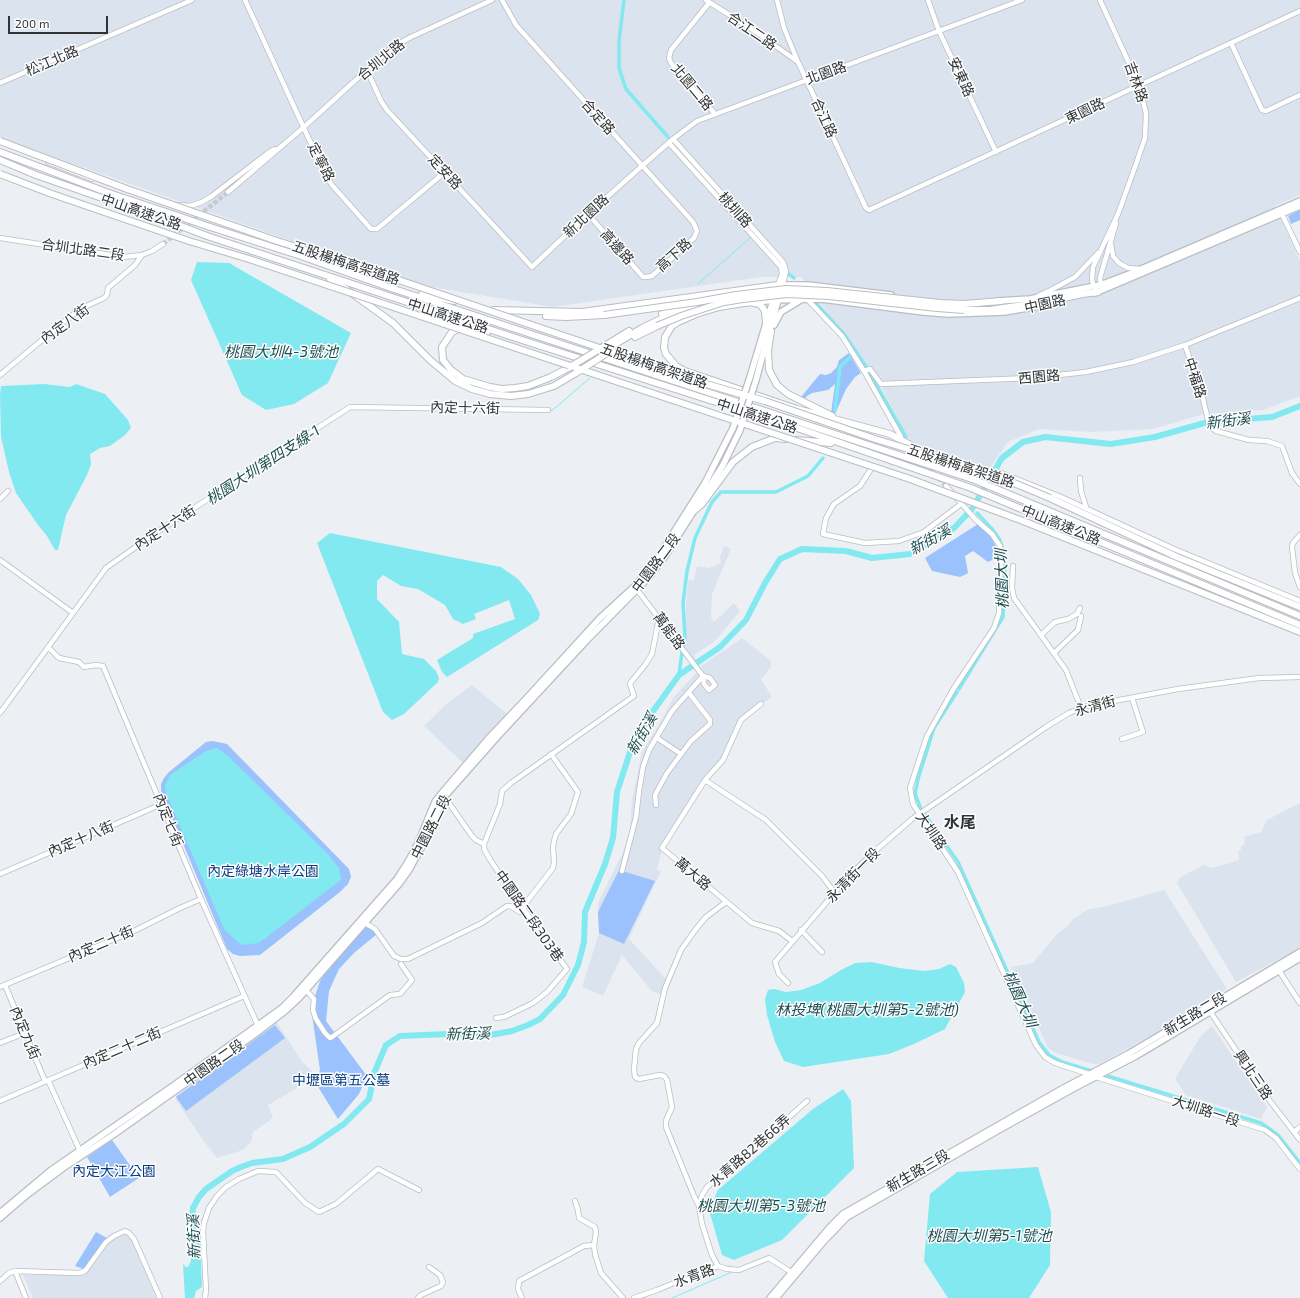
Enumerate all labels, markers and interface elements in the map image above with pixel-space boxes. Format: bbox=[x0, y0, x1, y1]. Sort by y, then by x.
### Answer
scale bar bbox=[10, 8, 110, 34]
street label: 合江二路 bbox=[724, 8, 780, 54]
text: 200 m bbox=[15, 16, 49, 30]
street label: 合圳北路 bbox=[354, 36, 408, 84]
street label: 松江北路 bbox=[23, 42, 81, 80]
street label: 安東路 bbox=[945, 54, 977, 100]
street label: 北園路 bbox=[803, 58, 849, 88]
street label: 吉林路 bbox=[1121, 59, 1151, 105]
street label: 北園二路 bbox=[668, 60, 716, 114]
street label: 合江路 bbox=[808, 95, 840, 141]
street label: 東園路 bbox=[1062, 95, 1108, 127]
street label: 合定路 bbox=[578, 96, 618, 138]
street label: 定寧路 bbox=[304, 139, 338, 185]
street label: 定安路 bbox=[425, 151, 465, 193]
street label: 桃圳路 bbox=[715, 189, 755, 231]
street label: 中山高速公路 bbox=[99, 190, 183, 234]
street label: 新北園路 bbox=[560, 191, 612, 241]
street label: 高邊路 bbox=[597, 226, 637, 268]
street label: 高下路 bbox=[653, 235, 695, 275]
street label: 合圳北路二段 bbox=[40, 236, 126, 264]
street label: 五股楊梅高架道路 bbox=[290, 238, 402, 288]
street label: 中園路 bbox=[1023, 291, 1067, 317]
street label: 中山高速公路 bbox=[405, 295, 491, 337]
street label: 內定八街 bbox=[37, 301, 93, 347]
street label: 五股楊梅高架道路 bbox=[598, 340, 710, 392]
water label: 桃園大圳4-3號池 bbox=[224, 343, 338, 361]
street label: 中福路 bbox=[1181, 355, 1209, 401]
street label: 西園路 bbox=[1017, 367, 1061, 387]
street label: 中山高速公路 bbox=[714, 395, 800, 437]
street label: 內定十六街 bbox=[430, 399, 500, 417]
water label: 新街溪 bbox=[1205, 409, 1251, 433]
water label: 桃園大圳第四支線-1 bbox=[203, 421, 323, 509]
street label: 五股楊梅高架道路 bbox=[905, 441, 1017, 491]
street label: 中山高速公路 bbox=[1019, 501, 1103, 549]
street label: 內定十六街 bbox=[131, 502, 199, 554]
water label: 新街溪 bbox=[906, 521, 954, 559]
street label: 中園路二段 bbox=[628, 530, 684, 596]
water label: 桃園大圳 bbox=[992, 549, 1012, 609]
street label: 萬能路 bbox=[650, 609, 688, 653]
street label: 永清街 bbox=[1073, 692, 1117, 720]
water label: 新街溪 bbox=[623, 710, 661, 758]
street label: 內定七街 bbox=[150, 791, 186, 849]
street label: 中園路二段 bbox=[408, 792, 454, 862]
street label: 大圳路 bbox=[912, 809, 950, 853]
district label: 水尾 bbox=[944, 813, 976, 833]
street label: 內定十八街 bbox=[46, 818, 116, 860]
street label: 永清街一段 bbox=[823, 844, 883, 906]
street label: 萬大路 bbox=[672, 854, 714, 894]
park label: 內定綠塘水岸公園 bbox=[207, 863, 319, 879]
street label: 中園路二段303巷 bbox=[491, 867, 567, 965]
street label: 內定二十街 bbox=[66, 923, 136, 965]
water label: 桃園大圳 bbox=[1000, 968, 1040, 1030]
street label: 新生路二段 bbox=[1161, 989, 1229, 1039]
water label: 林投埤(桃園大圳第5-2號池) bbox=[775, 1001, 959, 1019]
street label: 內定九街 bbox=[6, 1004, 44, 1062]
street label: 內定二十二街 bbox=[80, 1024, 164, 1072]
water label: 新街溪 bbox=[445, 1025, 491, 1043]
street label: 中園路二段 bbox=[181, 1036, 247, 1090]
street label: 興北三路 bbox=[1230, 1047, 1276, 1103]
park label: 中壢區第五公墓 bbox=[292, 1072, 390, 1088]
street label: 大圳路一段 bbox=[1170, 1092, 1242, 1130]
street label: 水青路82巷66弄 bbox=[706, 1111, 794, 1191]
street label: 新生路三段 bbox=[883, 1146, 953, 1196]
park label: 內定大江公園 bbox=[72, 1163, 156, 1179]
water label: 桃園大圳第5-3號池 bbox=[697, 1197, 825, 1215]
water label: 新街溪 bbox=[184, 1214, 204, 1260]
water label: 桃園大圳第5-1號池 bbox=[926, 1227, 1052, 1245]
street label: 水青路 bbox=[671, 1261, 717, 1291]

